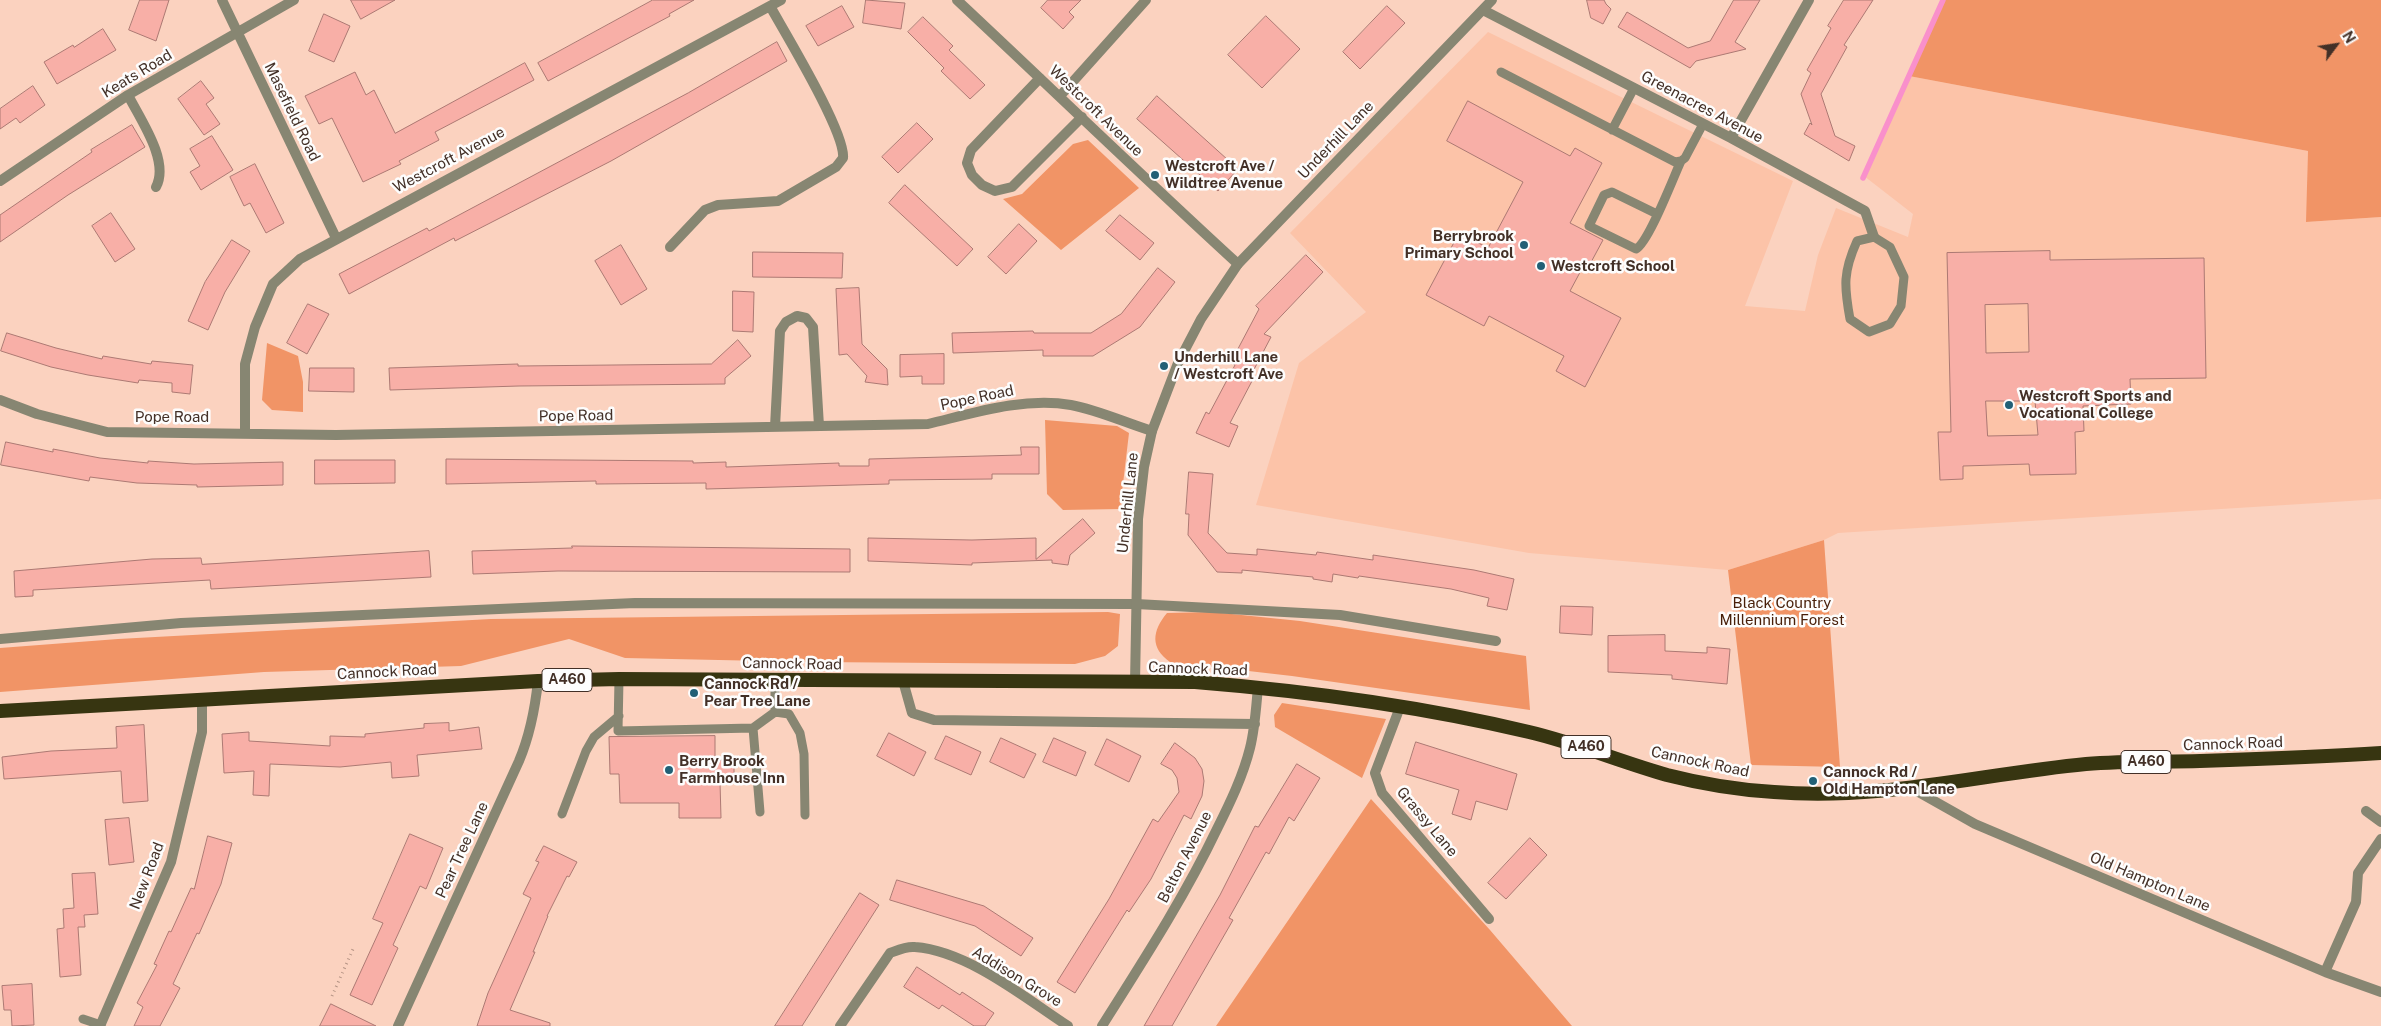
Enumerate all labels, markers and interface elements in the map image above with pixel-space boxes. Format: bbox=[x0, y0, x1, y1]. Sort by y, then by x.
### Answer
north arrow bbox=[2311, 20, 2361, 70]
text: N bbox=[2339, 28, 2359, 46]
street label: Keats Road bbox=[99, 46, 175, 102]
street label: Masefield Road bbox=[260, 60, 324, 164]
street label: Westcroft Avenue bbox=[1045, 62, 1147, 160]
street label: Greenacres Avenue bbox=[1638, 67, 1766, 147]
street label: Underhill Lane bbox=[1294, 97, 1378, 183]
street label: Westcroft Avenue bbox=[390, 123, 508, 197]
place label: Westcroft Ave / Wildtree Avenue bbox=[1165, 157, 1283, 192]
marker: Westcroft Ave / Wildtree Avenue bbox=[1149, 169, 1161, 181]
place label: Berrybrook Primary School bbox=[1404, 227, 1514, 262]
marker: Berrybrook Primary School bbox=[1518, 239, 1530, 251]
place label: Westcroft School bbox=[1551, 257, 1675, 275]
marker: Westcroft School bbox=[1535, 260, 1547, 272]
place label: Underhill Lane / Westcroft Ave bbox=[1174, 348, 1283, 383]
marker: Underhill Lane / Westcroft Ave bbox=[1158, 360, 1170, 372]
street label: Pope Road bbox=[939, 381, 1015, 415]
place label: Westcroft Sports and Vocational College bbox=[2019, 387, 2172, 422]
marker: Westcroft Sports and Vocational College bbox=[2003, 399, 2015, 411]
street label: Pope Road bbox=[539, 406, 613, 426]
street label: Pope Road bbox=[135, 408, 209, 426]
street label: Underhill Lane bbox=[1114, 452, 1142, 554]
park label: Black Country Millennium Forest bbox=[1719, 594, 1845, 629]
street label: Cannock Road bbox=[742, 654, 842, 674]
street label: Cannock Road bbox=[1148, 658, 1248, 680]
street label: Cannock Road bbox=[337, 660, 437, 684]
road number: A460 bbox=[542, 668, 592, 692]
place label: Cannock Rd / Pear Tree Lane bbox=[704, 675, 811, 710]
marker: Cannock Rd / Pear Tree Lane bbox=[688, 687, 700, 699]
street label: Cannock Road bbox=[2183, 733, 2283, 755]
road number: A460 bbox=[1561, 736, 1611, 759]
street label: Cannock Road bbox=[1649, 743, 1751, 781]
road number: A460 bbox=[2121, 750, 2171, 774]
place label: Berry Brook Farmhouse Inn bbox=[679, 752, 785, 787]
place label: Cannock Rd / Old Hampton Lane bbox=[1823, 763, 1955, 798]
marker: Berry Brook Farmhouse Inn bbox=[663, 764, 675, 776]
marker: Cannock Rd / Old Hampton Lane bbox=[1807, 775, 1819, 787]
street label: Grassy Lane bbox=[1393, 783, 1461, 861]
street label: Pear Tree Lane bbox=[432, 799, 492, 901]
street label: Belton Avenue bbox=[1154, 808, 1216, 906]
street label: New Road bbox=[126, 840, 168, 912]
street label: Old Hampton Lane bbox=[2087, 848, 2213, 916]
street label: Addison Grove bbox=[969, 943, 1065, 1011]

